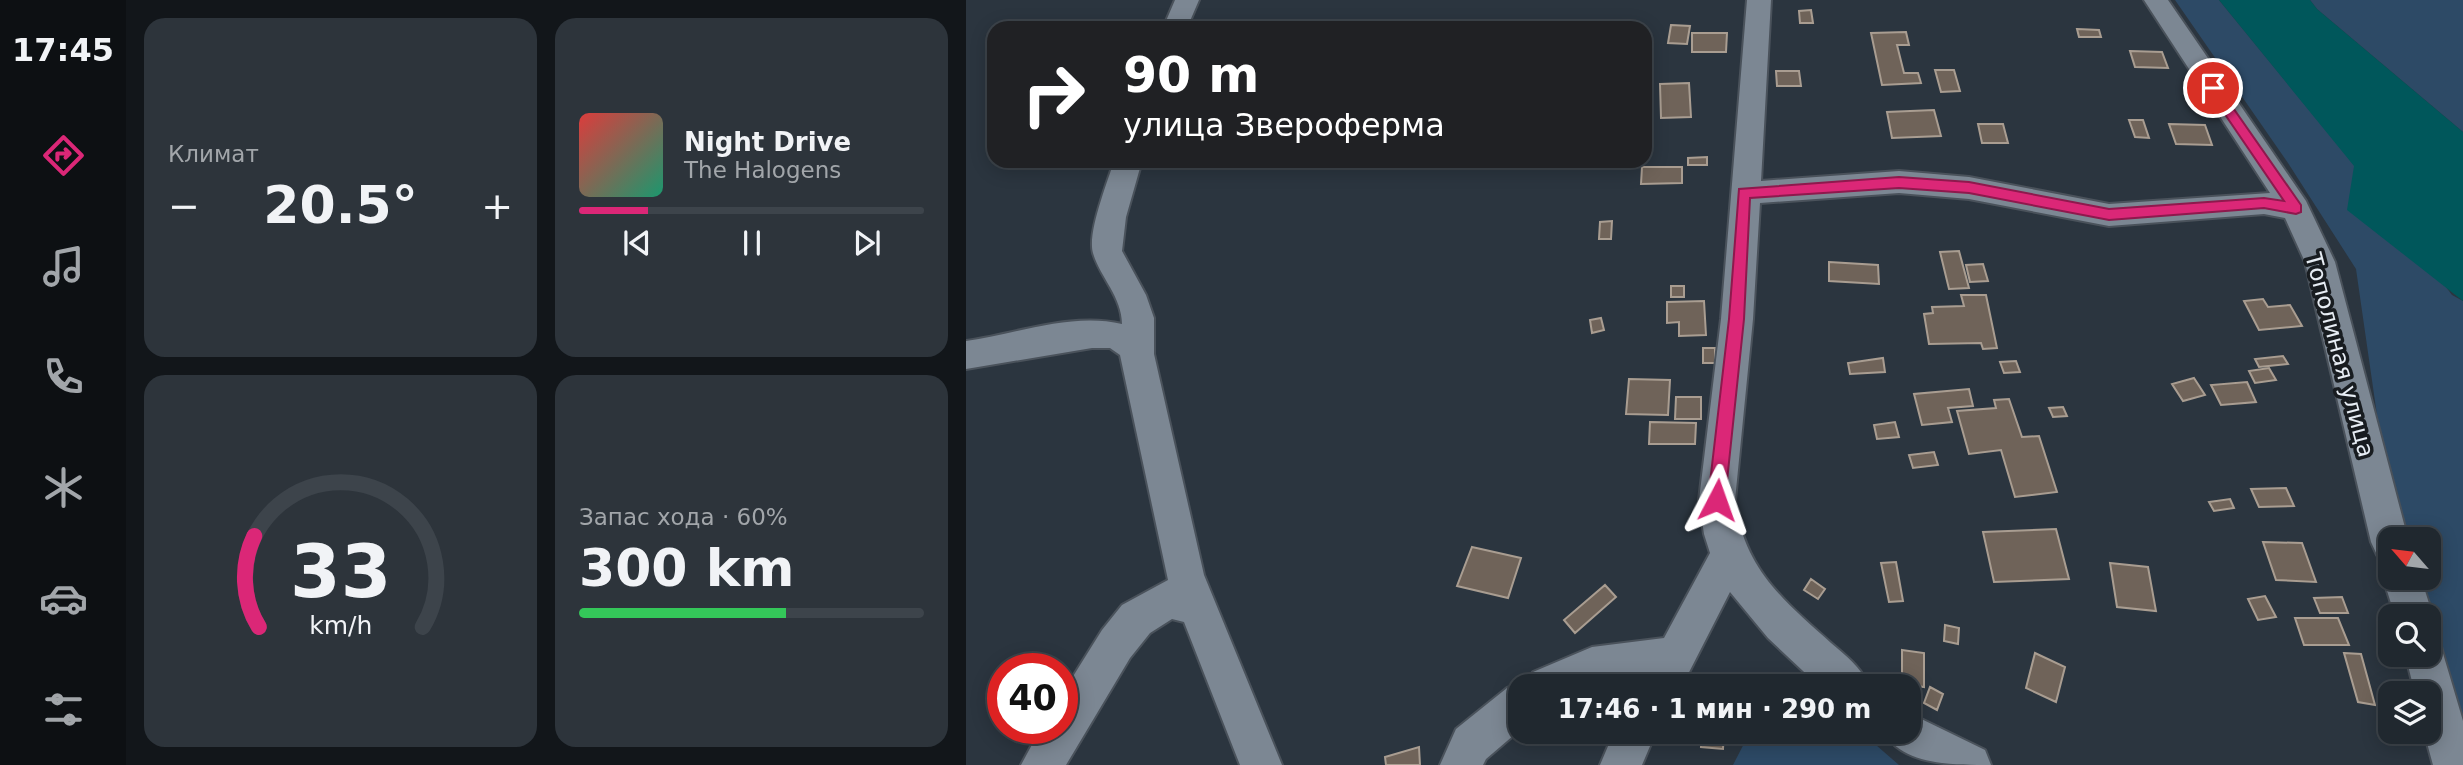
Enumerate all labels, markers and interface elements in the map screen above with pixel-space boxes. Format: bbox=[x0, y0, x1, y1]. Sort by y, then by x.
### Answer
text: 17:45 bbox=[12, 31, 114, 69]
text: 90 m bbox=[1123, 47, 1259, 104]
icon: right bbox=[1008, 49, 1099, 140]
pin bbox=[2183, 58, 2243, 118]
icon: arrive bbox=[2194, 69, 2232, 107]
text: улица Звероферма bbox=[1123, 106, 1445, 144]
text: Night Drive bbox=[684, 127, 851, 157]
icon: directions bbox=[39, 131, 88, 180]
text: Климат bbox=[168, 141, 259, 167]
text: The Halogens bbox=[684, 157, 841, 183]
text: 20.5° bbox=[263, 175, 418, 235]
text: − bbox=[168, 184, 200, 228]
text: + bbox=[481, 184, 513, 228]
icon: previous bbox=[618, 224, 656, 262]
icon: pause bbox=[733, 224, 771, 262]
icon: next bbox=[848, 224, 886, 262]
icon: music bbox=[39, 242, 88, 291]
street label: Тополиная улица bbox=[2300, 249, 2380, 460]
icon: phone bbox=[39, 352, 88, 401]
icon: climate bbox=[39, 463, 88, 512]
position arrow bbox=[1680, 463, 1754, 537]
text: Запас хода · 60% bbox=[579, 504, 788, 530]
north arrow bbox=[2378, 527, 2441, 590]
map controls bbox=[2378, 527, 2441, 744]
text: 33 bbox=[290, 529, 391, 614]
text: 300 km bbox=[579, 538, 794, 598]
icon: car bbox=[39, 574, 88, 623]
button: search bbox=[2378, 604, 2441, 667]
text: km/h bbox=[309, 611, 372, 640]
speed limit sign: 40 bbox=[987, 653, 1078, 744]
button: layers bbox=[2378, 681, 2441, 744]
icon: filters bbox=[39, 685, 88, 734]
text: 17:46 · 1 мин · 290 m bbox=[1558, 694, 1871, 724]

